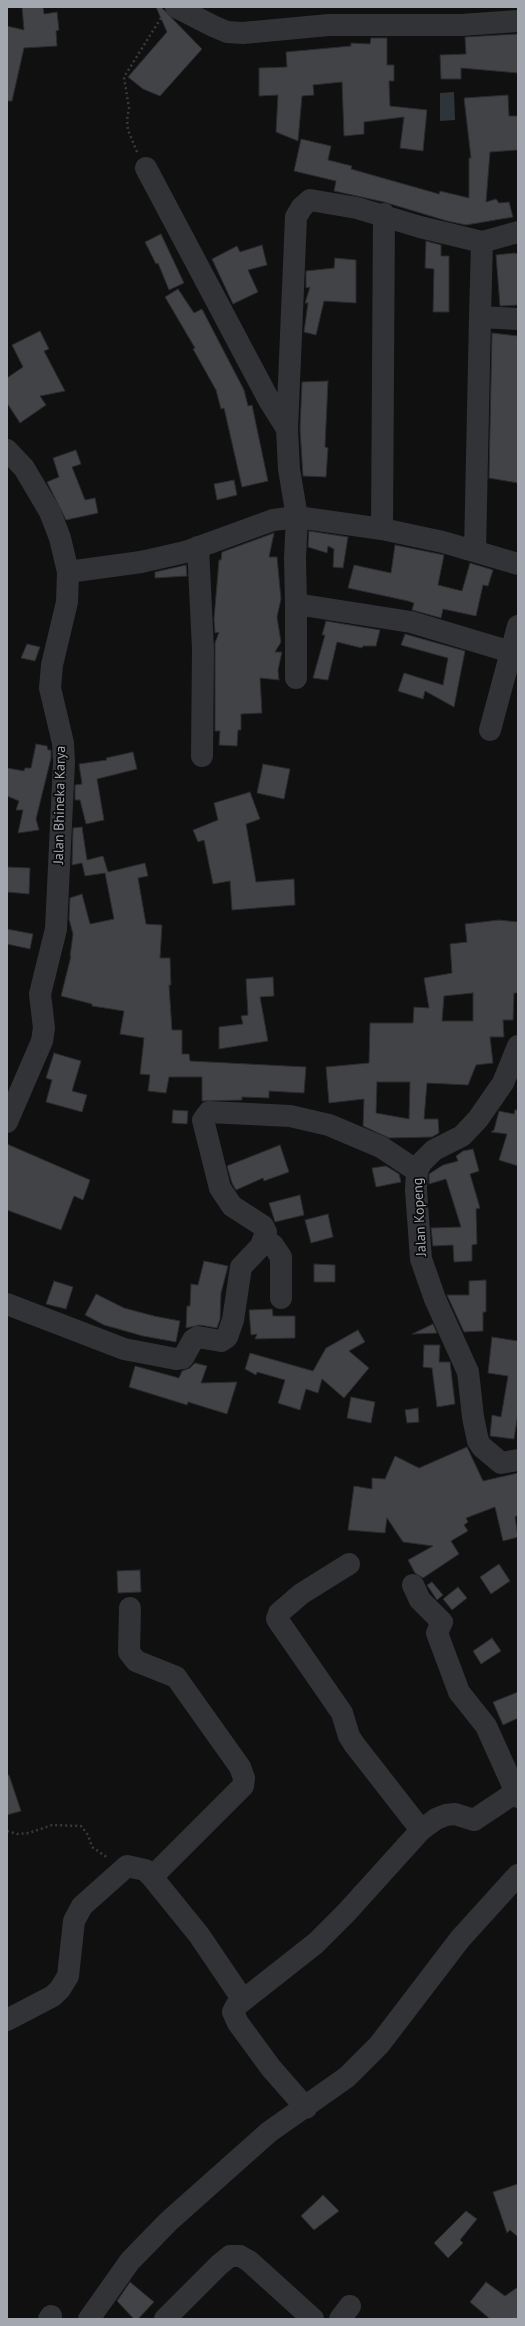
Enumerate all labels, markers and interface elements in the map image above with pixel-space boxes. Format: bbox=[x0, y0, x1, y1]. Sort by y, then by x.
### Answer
street label: Jalan Bhineka Karya bbox=[51, 746, 69, 864]
street label: Jalan Kopeng bbox=[410, 1177, 430, 1257]

